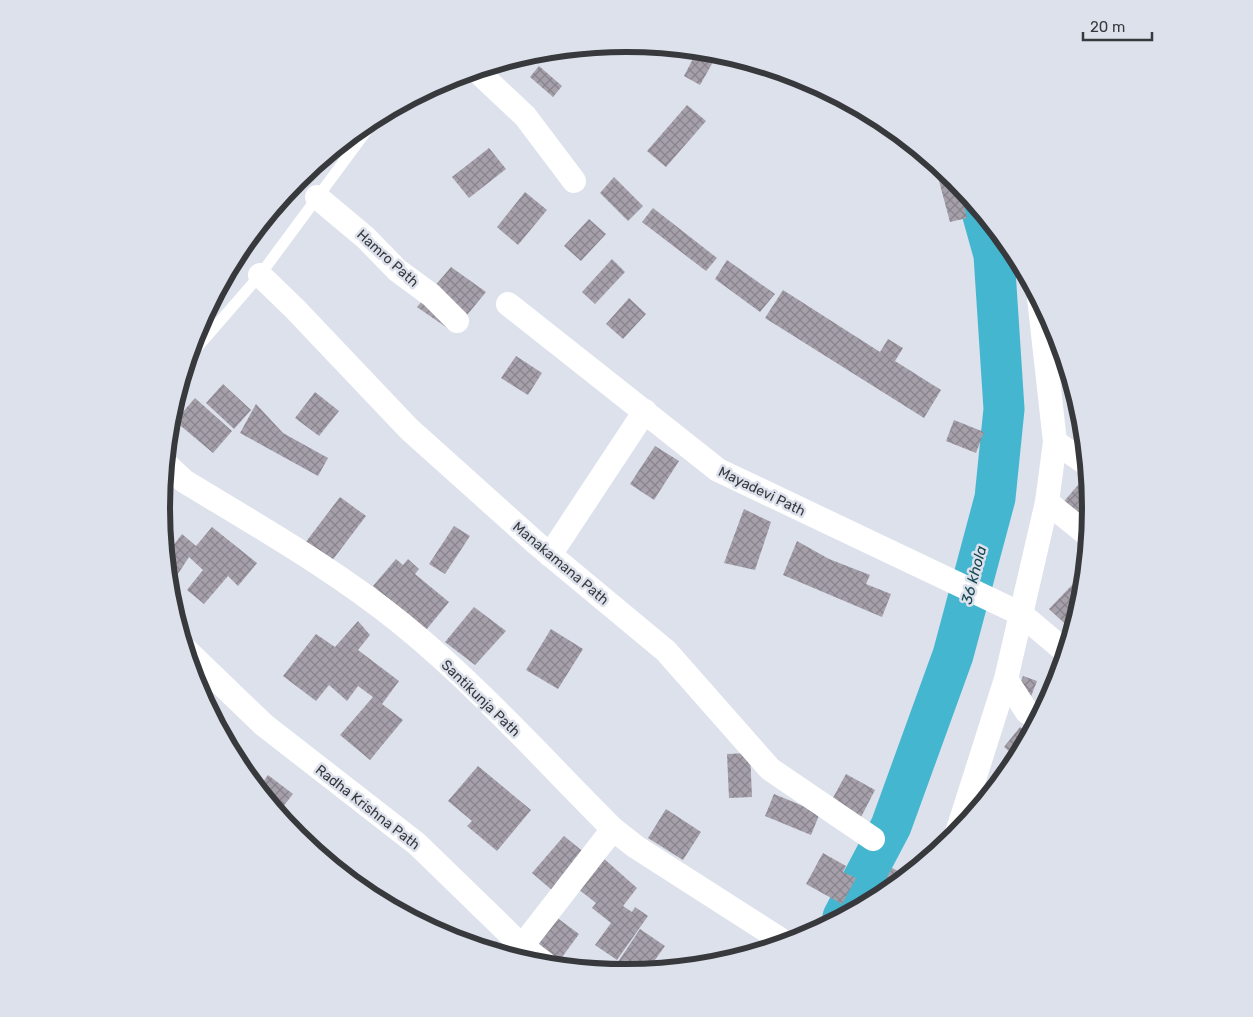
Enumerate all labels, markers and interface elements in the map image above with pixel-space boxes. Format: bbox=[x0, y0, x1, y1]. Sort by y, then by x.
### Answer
scale bar bbox=[1083, 10, 1152, 42]
text: 20 m bbox=[1090, 18, 1125, 36]
street label: Hamro Path bbox=[353, 226, 422, 291]
street label: Mayadevi Path bbox=[715, 463, 808, 520]
street label: Manakamana Path bbox=[509, 518, 612, 609]
water label: 36 khola bbox=[958, 544, 990, 606]
street label: Santikunja Path bbox=[438, 656, 524, 740]
street label: Radha Krishna Path bbox=[312, 761, 423, 853]

